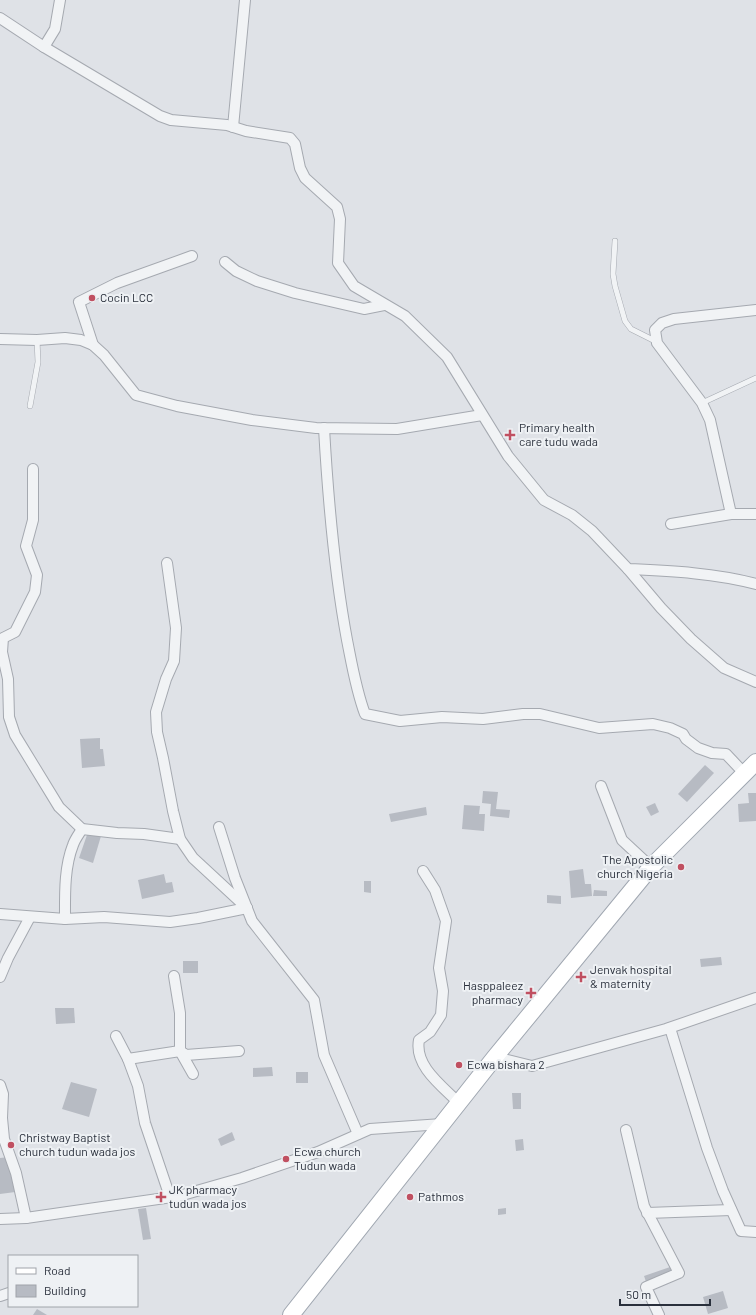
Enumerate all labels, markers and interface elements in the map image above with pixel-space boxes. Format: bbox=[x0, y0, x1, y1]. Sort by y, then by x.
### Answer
place label: Cocin LCC bbox=[100, 290, 153, 304]
marker: Cocin LCC bbox=[87, 293, 97, 303]
place label: Primary health care tudu wada bbox=[519, 420, 598, 448]
marker: Primary health care tudu wada bbox=[504, 429, 516, 441]
place label: The Apostolic church Nigeria bbox=[597, 852, 673, 880]
marker: The Apostolic church Nigeria bbox=[676, 862, 686, 872]
place label: Jenvak hospital & maternity bbox=[590, 962, 671, 990]
marker: Jenvak hospital & maternity bbox=[575, 971, 587, 983]
place label: Hasppaleez pharmacy bbox=[463, 978, 523, 1006]
marker: Hasppaleez pharmacy bbox=[526, 988, 536, 998]
place label: Ecwa bishara 2 bbox=[467, 1057, 545, 1071]
marker: Ecwa bishara 2 bbox=[454, 1060, 464, 1070]
place label: Christway Baptist church tudun wada jos bbox=[19, 1130, 135, 1158]
marker: Christway Baptist church tudun wada jos bbox=[6, 1140, 16, 1150]
place label: Ecwa church Tudun wada bbox=[294, 1144, 361, 1172]
marker: Ecwa church Tudun wada bbox=[281, 1154, 291, 1164]
place label: JK pharmacy tudun wada jos bbox=[169, 1182, 247, 1210]
place label: Pathmos bbox=[418, 1189, 464, 1203]
marker: JK pharmacy tudun wada jos bbox=[156, 1192, 166, 1202]
marker: Pathmos bbox=[405, 1192, 415, 1202]
legend bbox=[8, 1255, 138, 1307]
text: Road bbox=[44, 1263, 71, 1277]
scale bar bbox=[620, 1281, 710, 1307]
text: Building bbox=[44, 1283, 86, 1297]
text: 50 m bbox=[626, 1287, 651, 1301]

